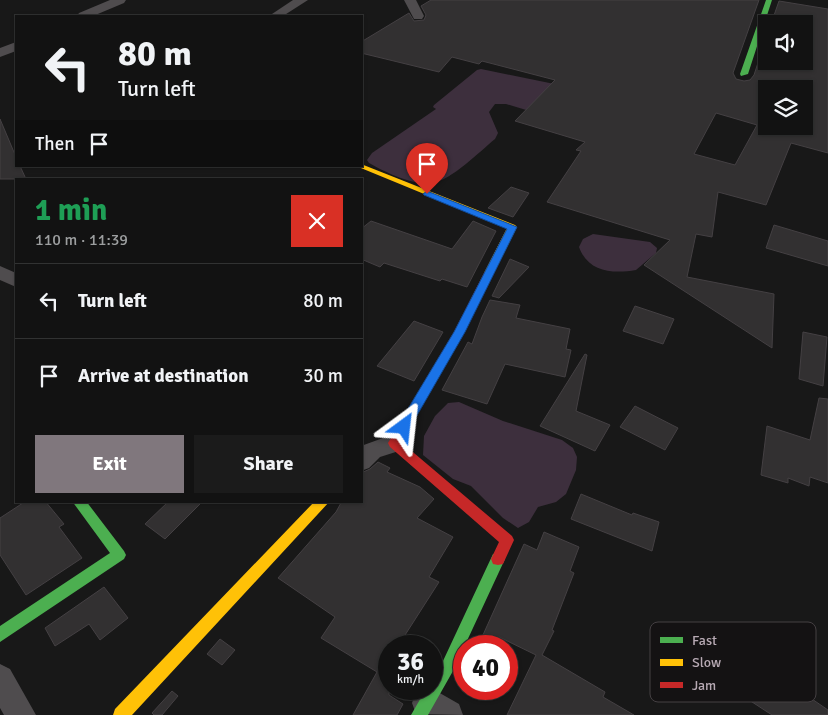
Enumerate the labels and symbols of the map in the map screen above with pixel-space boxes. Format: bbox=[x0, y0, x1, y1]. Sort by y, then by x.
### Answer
pin bbox=[406, 143, 448, 194]
position arrow bbox=[377, 400, 429, 452]
legend bbox=[650, 622, 816, 702]
text: Fast bbox=[692, 632, 717, 649]
speed limit sign: 40 bbox=[453, 635, 518, 700]
text: Slow bbox=[692, 654, 721, 671]
text: Jam bbox=[692, 677, 716, 694]

